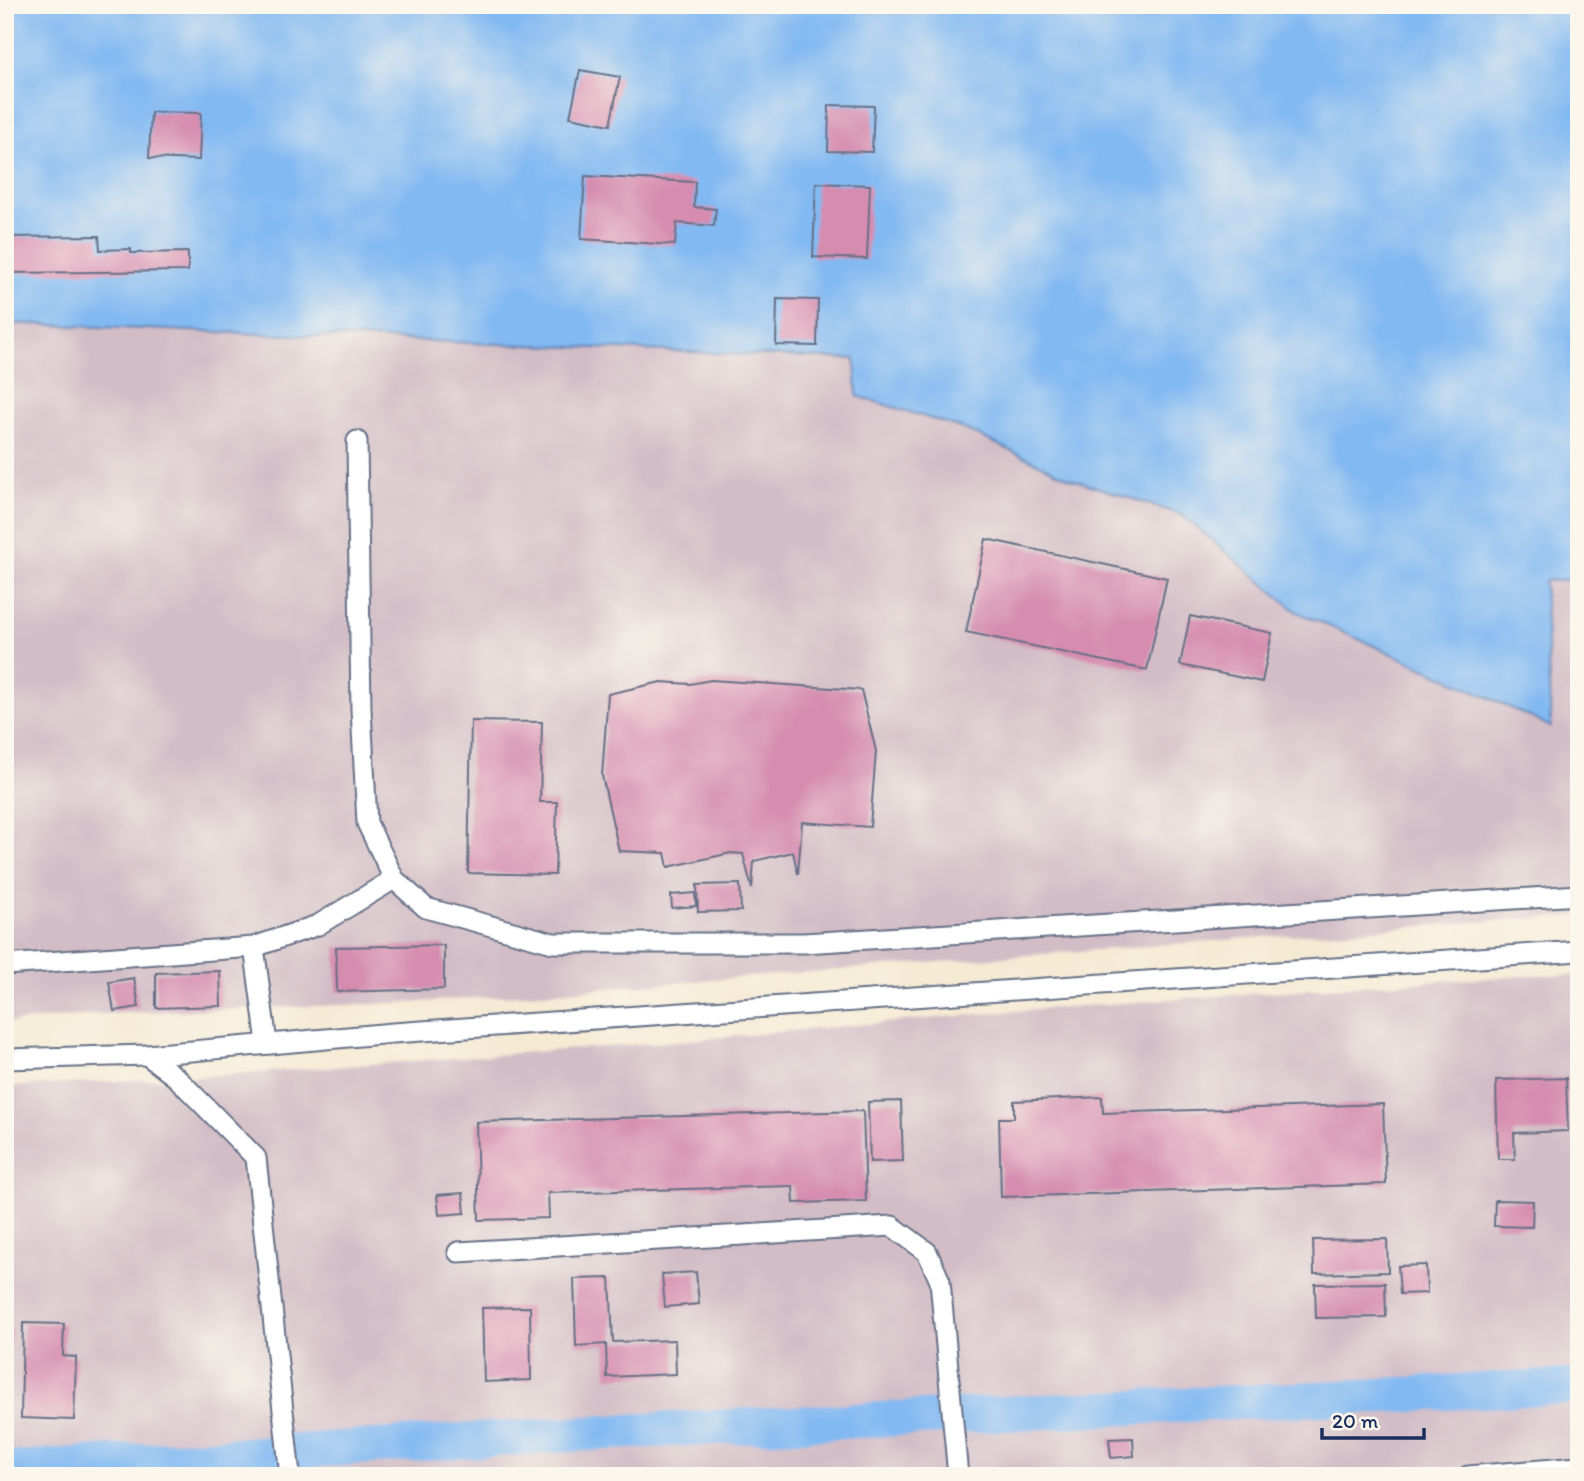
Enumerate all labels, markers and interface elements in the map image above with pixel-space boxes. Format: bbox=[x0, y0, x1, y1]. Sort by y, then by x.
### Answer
scale bar bbox=[1322, 1397, 1423, 1441]
text: 20 m bbox=[1332, 1408, 1379, 1433]

